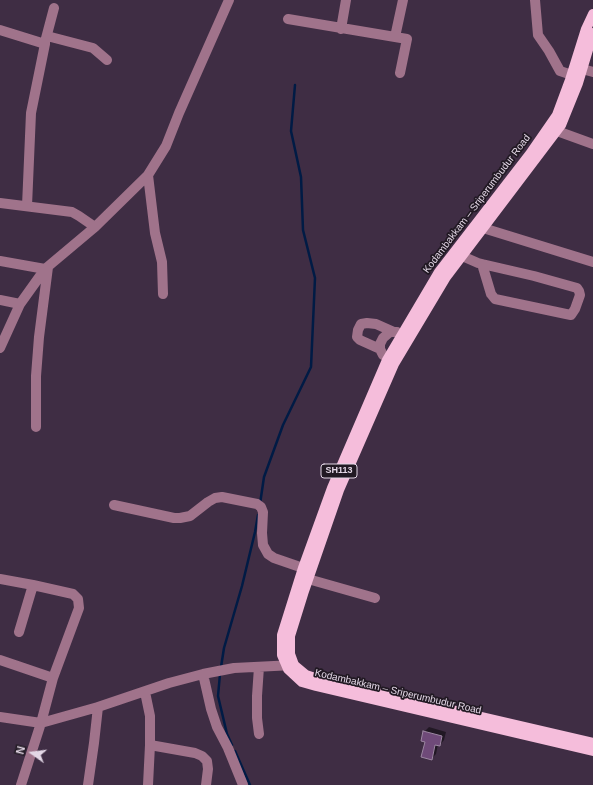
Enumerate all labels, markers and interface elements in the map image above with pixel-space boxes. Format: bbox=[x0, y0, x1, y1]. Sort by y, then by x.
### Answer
street label: Kodambakkam – Sriperumbudur Road bbox=[421, 132, 533, 276]
road number: SH113 bbox=[321, 464, 357, 478]
street label: Kodambakkam – Sriperumbudur Road bbox=[314, 667, 482, 717]
north arrow bbox=[12, 733, 52, 773]
text: N bbox=[14, 745, 27, 755]

